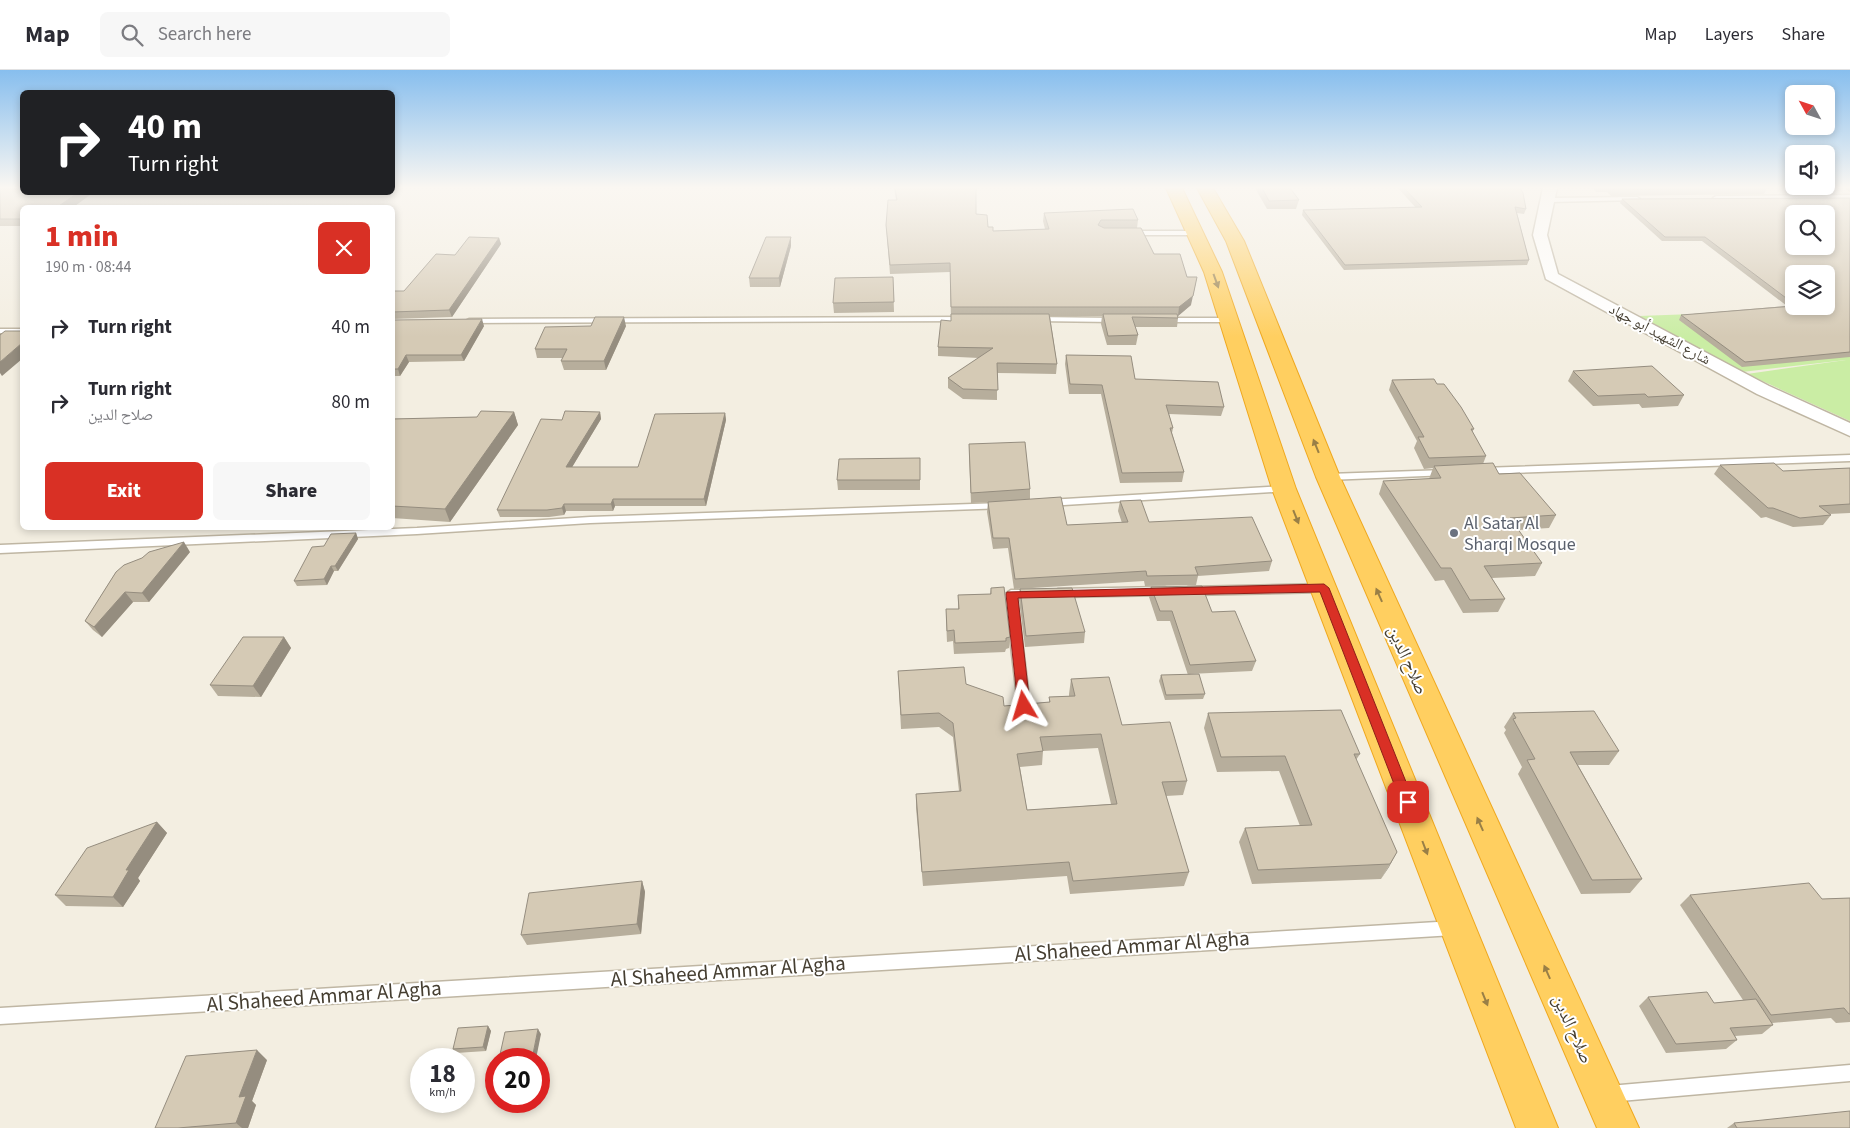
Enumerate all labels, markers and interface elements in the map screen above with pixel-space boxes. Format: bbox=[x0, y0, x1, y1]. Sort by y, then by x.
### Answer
search box bbox=[100, 12, 450, 57]
text: Map bbox=[25, 17, 70, 52]
icon: search bbox=[118, 21, 146, 49]
text: Search here bbox=[158, 21, 251, 48]
text: Map bbox=[1645, 22, 1677, 47]
text: Layers bbox=[1705, 22, 1754, 47]
text: Share bbox=[1782, 22, 1825, 47]
north arrow bbox=[1785, 85, 1835, 135]
map controls bbox=[1785, 85, 1835, 315]
text: 40 m bbox=[128, 102, 202, 152]
icon: right bbox=[45, 110, 110, 175]
button: sound bbox=[1785, 145, 1835, 195]
text: Turn right bbox=[128, 148, 218, 180]
button: search bbox=[1785, 205, 1835, 255]
text: 1 min bbox=[45, 215, 119, 258]
button: close bbox=[318, 222, 370, 274]
text: 190 m · 08:44 bbox=[45, 256, 132, 278]
button: layers bbox=[1785, 265, 1835, 315]
one-way arrow bbox=[1213, 273, 1220, 288]
street label: شارع الشهيد أبو جهاد bbox=[1605, 299, 1714, 370]
icon: right bbox=[45, 314, 73, 342]
text: Turn right bbox=[88, 314, 172, 341]
text: 40 m bbox=[332, 314, 370, 341]
text: Turn right bbox=[88, 376, 172, 403]
icon: right bbox=[45, 389, 73, 417]
text: 80 m bbox=[332, 389, 370, 416]
text: صلاح الدين bbox=[88, 404, 153, 426]
one-way arrow bbox=[1311, 439, 1319, 453]
button: Exit bbox=[45, 462, 203, 520]
button: Share bbox=[213, 462, 370, 520]
one-way arrow bbox=[1292, 510, 1300, 525]
place label: Al Satar Al Sharqi Mosque bbox=[1464, 511, 1576, 557]
marker: Al Satar Al Sharqi Mosque bbox=[1448, 527, 1460, 539]
one-way arrow bbox=[1375, 588, 1383, 602]
street label: صلاح الدين bbox=[1381, 622, 1434, 699]
position arrow bbox=[997, 679, 1049, 731]
pin bbox=[1387, 781, 1429, 823]
icon: arrive bbox=[1394, 788, 1422, 816]
one-way arrow bbox=[1476, 817, 1484, 831]
one-way arrow bbox=[1421, 841, 1429, 856]
street label: Al Shaheed Ammar Al Agha bbox=[1013, 923, 1251, 969]
street label: Al Shaheed Ammar Al Agha bbox=[609, 948, 847, 994]
one-way arrow bbox=[1542, 965, 1550, 979]
street label: Al Shaheed Ammar Al Agha bbox=[205, 973, 443, 1019]
street label: صلاح الدين bbox=[1546, 991, 1599, 1068]
one-way arrow bbox=[1481, 992, 1489, 1007]
speed limit sign: 20 bbox=[485, 1048, 550, 1113]
text: 18 bbox=[429, 1056, 456, 1092]
text: km/h bbox=[429, 1084, 456, 1101]

